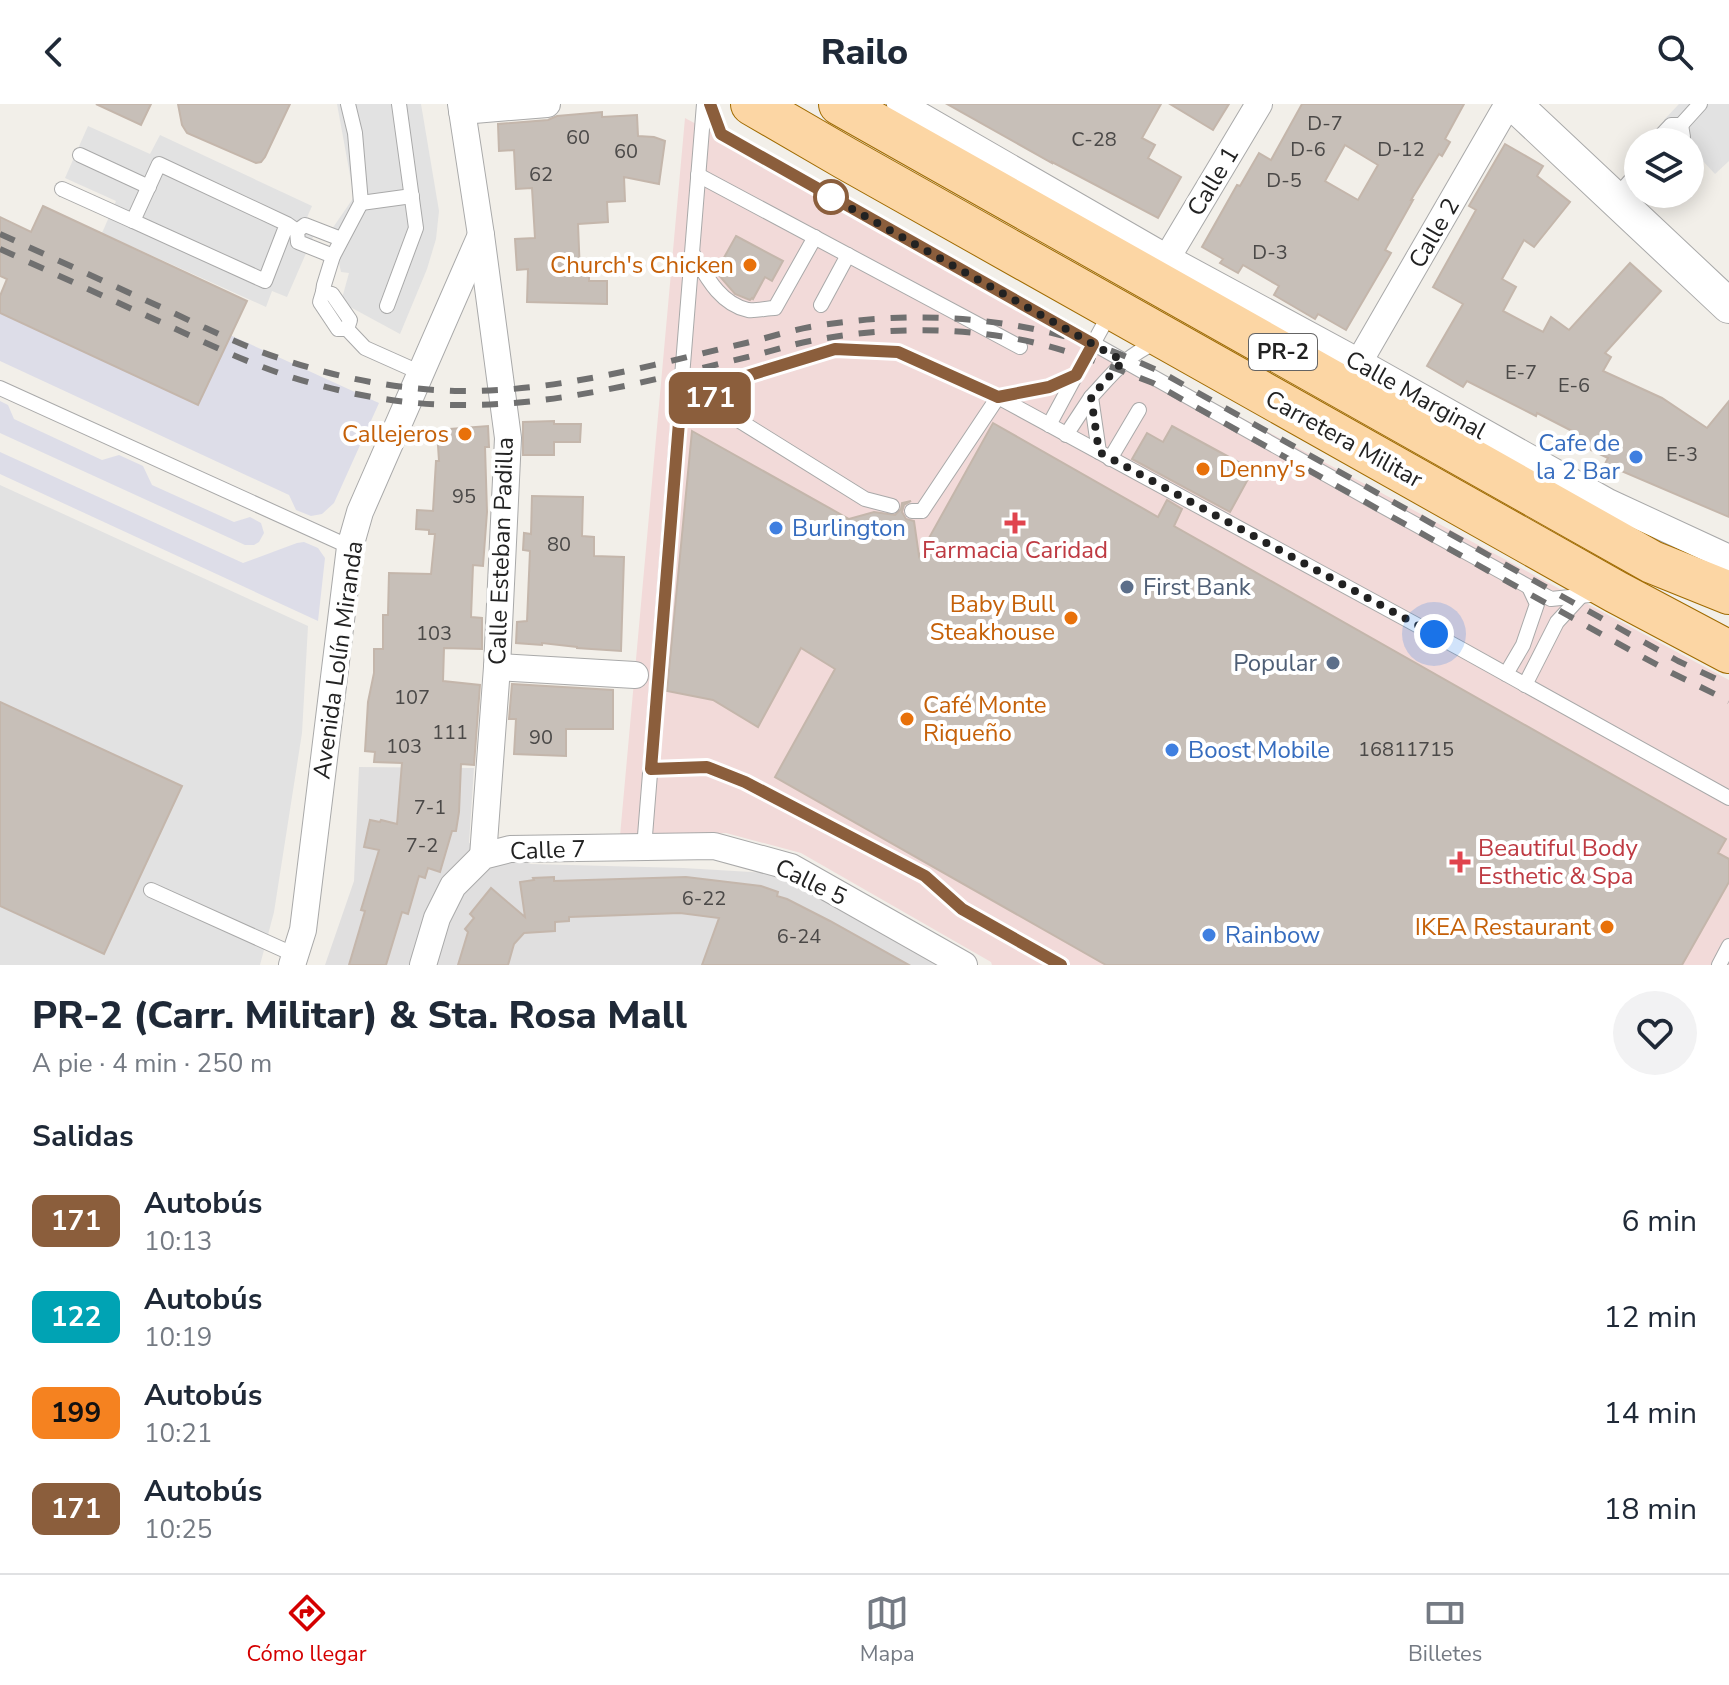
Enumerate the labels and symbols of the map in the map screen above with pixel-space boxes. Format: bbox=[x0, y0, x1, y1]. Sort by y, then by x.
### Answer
house number: D-7 bbox=[1307, 110, 1343, 137]
house number: 60 bbox=[566, 124, 590, 151]
house number: C-28 bbox=[1071, 126, 1117, 153]
house number: D-6 bbox=[1290, 136, 1326, 163]
house number: D-12 bbox=[1377, 136, 1425, 163]
house number: 60 bbox=[614, 138, 638, 165]
street label: Calle 1 bbox=[1180, 140, 1246, 222]
house number: 62 bbox=[529, 161, 553, 188]
house number: D-5 bbox=[1266, 167, 1302, 194]
unlabelled marker bbox=[814, 180, 848, 214]
street label: Calle 2 bbox=[1401, 192, 1467, 274]
house number: D-3 bbox=[1252, 239, 1288, 266]
place label: Church's Chicken bbox=[550, 249, 734, 281]
marker: Church's Chicken bbox=[741, 256, 759, 274]
road number: PR-2 bbox=[1249, 334, 1317, 370]
street label: Calle Marginal bbox=[1340, 343, 1492, 447]
house number: E-7 bbox=[1505, 359, 1537, 386]
line badge: 171 bbox=[664, 372, 756, 424]
house number: E-6 bbox=[1558, 372, 1590, 399]
street label: Carretera Militar bbox=[1260, 383, 1429, 496]
place label: Callejeros bbox=[342, 418, 449, 450]
marker: Callejeros bbox=[456, 425, 474, 443]
place label: Cafe de la 2 Bar bbox=[1536, 427, 1620, 487]
street label: Calle Esteban Padilla bbox=[481, 436, 521, 666]
house number: E-3 bbox=[1666, 441, 1698, 468]
marker: Cafe de la 2 Bar bbox=[1627, 448, 1645, 466]
place label: Denny's bbox=[1219, 453, 1306, 485]
marker: Denny's bbox=[1194, 460, 1212, 478]
house number: 95 bbox=[452, 483, 476, 510]
place label: Burlington bbox=[792, 512, 906, 544]
marker: Farmacia Caridad bbox=[1006, 514, 1024, 532]
marker: Burlington bbox=[767, 519, 785, 537]
house number: 80 bbox=[547, 531, 571, 558]
place label: Farmacia Caridad bbox=[922, 534, 1108, 566]
street label: Avenida Lolín Miranda bbox=[305, 539, 371, 781]
place label: First Bank bbox=[1143, 571, 1252, 603]
marker: First Bank bbox=[1118, 578, 1136, 596]
place label: Baby Bull Steakhouse bbox=[930, 588, 1055, 648]
marker: Baby Bull Steakhouse bbox=[1062, 609, 1080, 627]
your location bbox=[1414, 614, 1454, 654]
house number: 103 bbox=[416, 620, 452, 647]
place label: Popular bbox=[1233, 647, 1317, 679]
marker: Popular bbox=[1324, 654, 1342, 672]
house number: 107 bbox=[394, 684, 430, 711]
place label: Café Monte Riqueño bbox=[923, 689, 1047, 749]
marker: Café Monte Riqueño bbox=[898, 710, 916, 728]
house number: 111 bbox=[432, 719, 468, 746]
house number: 90 bbox=[529, 724, 553, 751]
house number: 103 bbox=[386, 733, 422, 760]
place label: Boost Mobile bbox=[1188, 734, 1330, 766]
house number: 16811715 bbox=[1358, 736, 1454, 763]
marker: Boost Mobile bbox=[1163, 741, 1181, 759]
house number: 7-1 bbox=[414, 794, 446, 821]
house number: 7-2 bbox=[406, 832, 438, 859]
place label: Beautiful Body Esthetic & Spa bbox=[1478, 832, 1638, 892]
street label: Calle 7 bbox=[510, 833, 586, 867]
street label: Calle 5 bbox=[770, 851, 852, 913]
marker: Beautiful Body Esthetic & Spa bbox=[1449, 851, 1471, 873]
house number: 6-22 bbox=[682, 885, 726, 912]
place label: IKEA Restaurant bbox=[1415, 911, 1592, 943]
marker: IKEA Restaurant bbox=[1598, 918, 1616, 936]
place label: Rainbow bbox=[1225, 919, 1320, 951]
house number: 6-24 bbox=[777, 923, 821, 950]
marker: Rainbow bbox=[1200, 926, 1218, 944]

